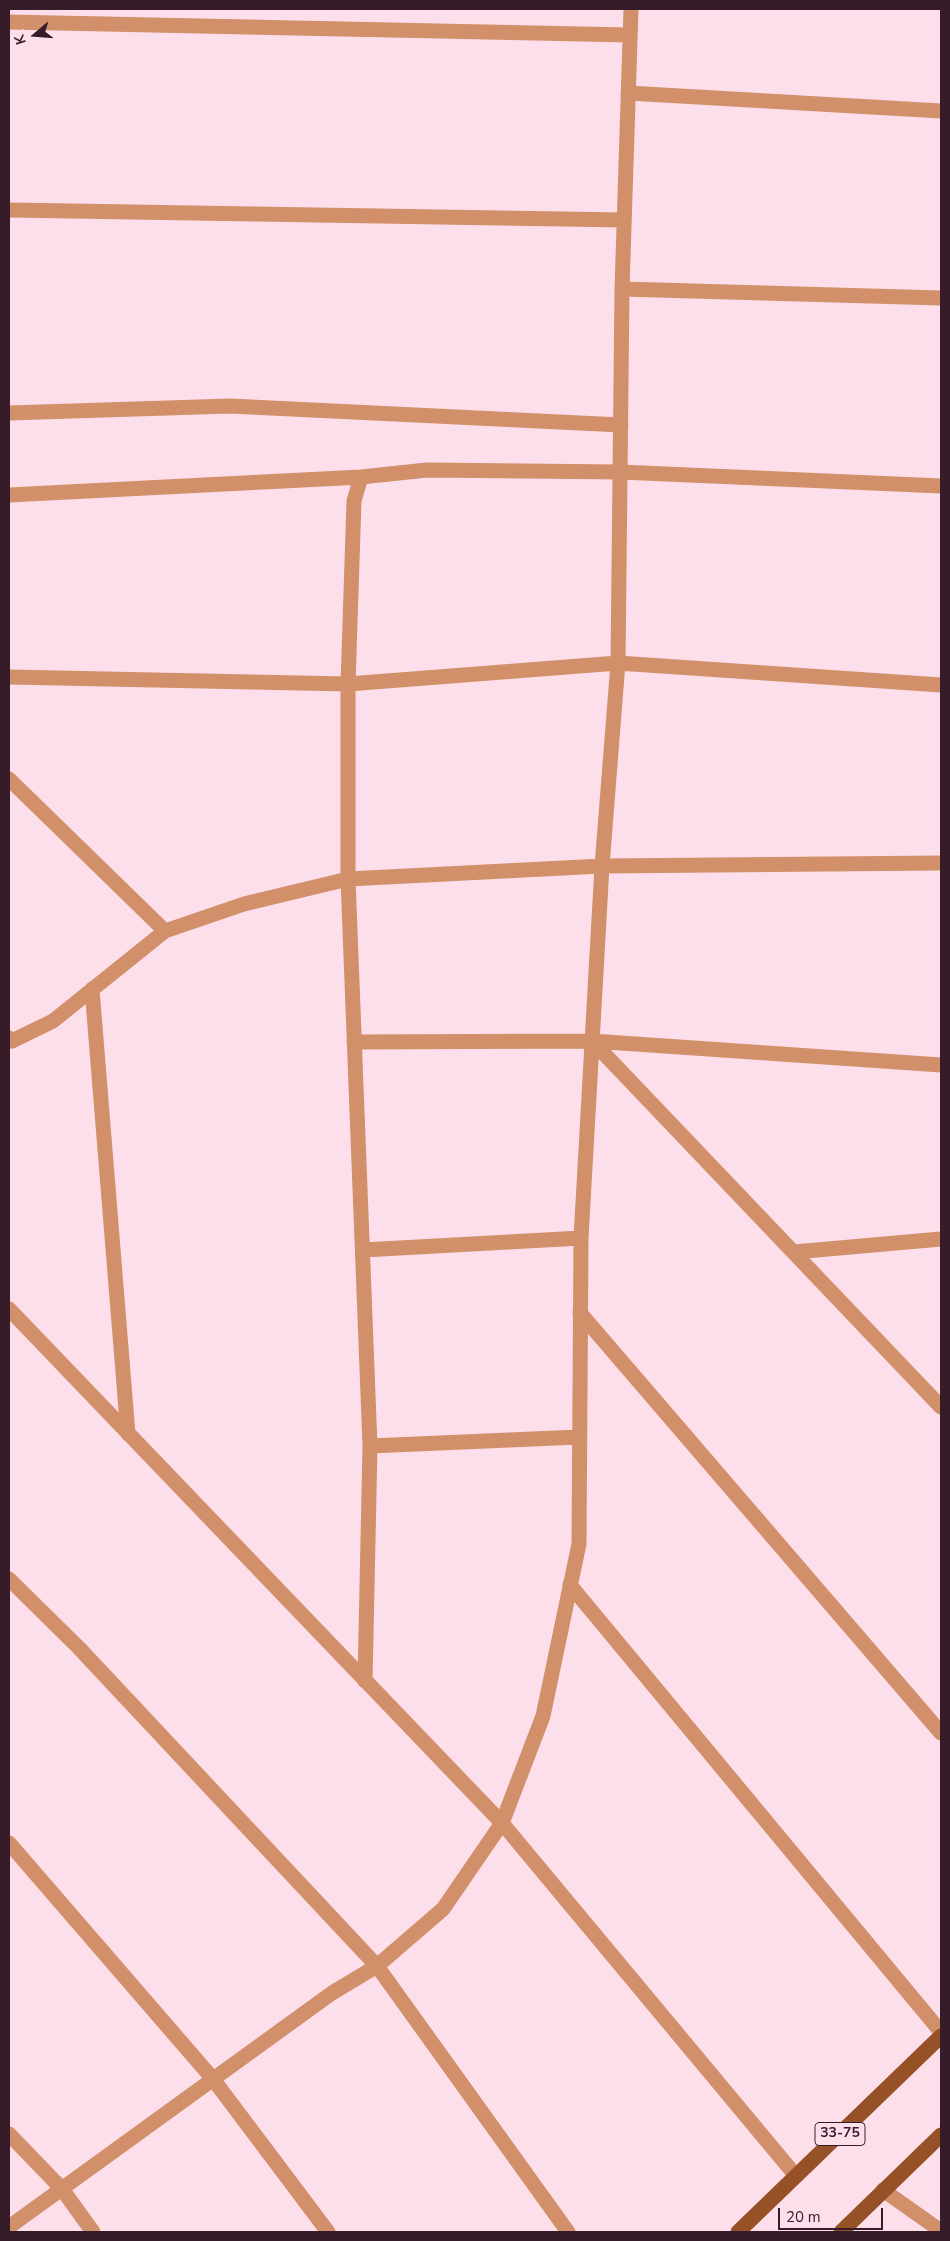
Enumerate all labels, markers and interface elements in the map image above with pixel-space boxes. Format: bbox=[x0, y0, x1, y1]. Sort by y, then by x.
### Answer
north arrow bbox=[10, 10, 60, 60]
text: K bbox=[10, 32, 31, 47]
road number: 33-75 bbox=[815, 2122, 865, 2146]
scale bar bbox=[780, 2198, 885, 2230]
text: 20 m bbox=[786, 2207, 821, 2227]

